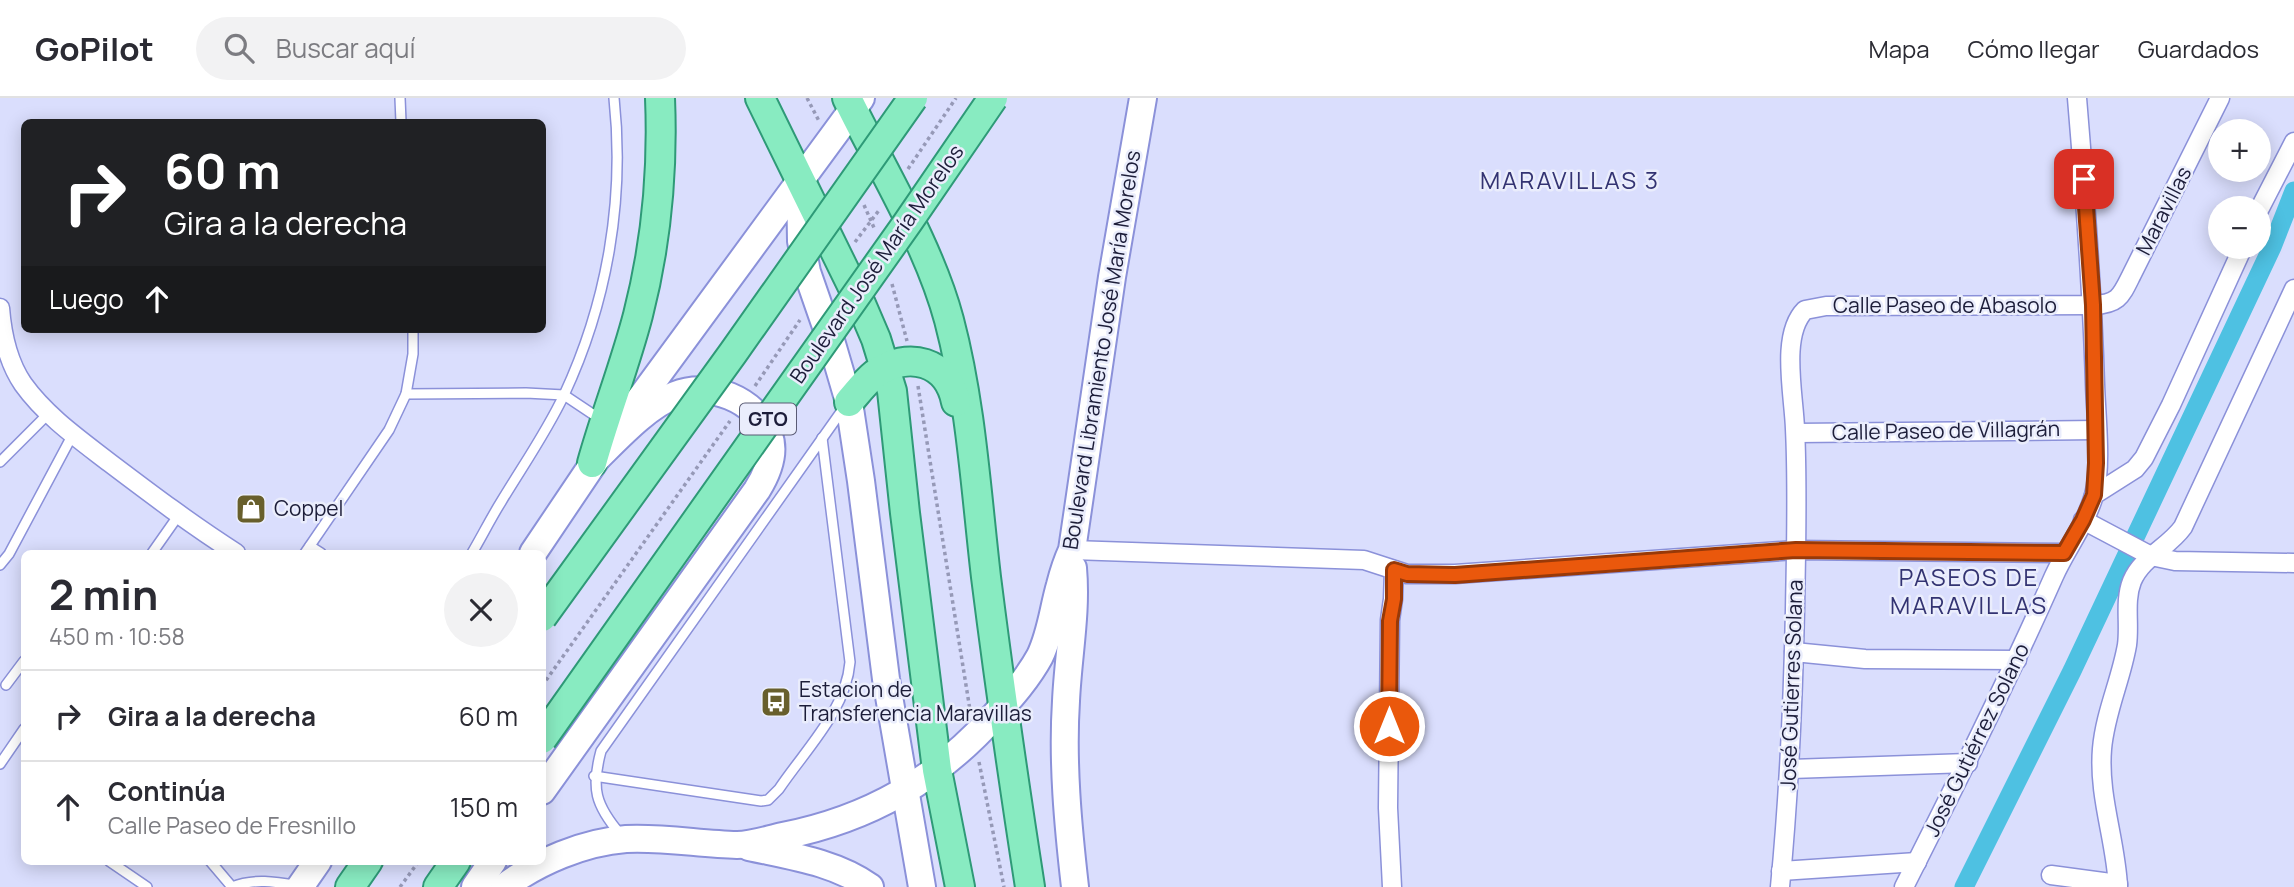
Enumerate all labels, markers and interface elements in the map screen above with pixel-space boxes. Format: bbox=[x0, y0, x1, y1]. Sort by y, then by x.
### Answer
search box bbox=[196, 17, 686, 80]
text: GoPilot bbox=[35, 26, 154, 71]
icon: search bbox=[220, 29, 258, 67]
text: Buscar aquí bbox=[276, 30, 416, 66]
text: Mapa bbox=[1869, 32, 1930, 65]
text: Cómo llegar bbox=[1968, 32, 2100, 65]
text: Guardados bbox=[2138, 32, 2259, 65]
map controls bbox=[2208, 119, 2271, 259]
button: + bbox=[2208, 119, 2271, 182]
text: 60 m bbox=[164, 137, 281, 204]
street label: Boulevard José María Morelos bbox=[783, 139, 969, 388]
icon: right bbox=[49, 147, 140, 238]
street label: Boulevard Libramiento José María Morelos bbox=[1056, 148, 1146, 552]
pin bbox=[2054, 149, 2114, 209]
icon: arrive bbox=[2065, 160, 2103, 198]
street label: Maravillas bbox=[2129, 162, 2197, 260]
district label: MARAVILLAS 3 bbox=[1480, 163, 1660, 196]
button: − bbox=[2208, 196, 2271, 259]
text: Gira a la derecha bbox=[164, 201, 407, 245]
icon: ahead bbox=[138, 280, 176, 318]
text: Luego bbox=[49, 281, 124, 317]
street label: Calle Paseo de Abasolo bbox=[1833, 291, 2057, 319]
road number: GTO bbox=[740, 404, 796, 434]
street label: Calle Paseo de Villagrán bbox=[1832, 414, 2060, 446]
shop icon: Coppel bbox=[234, 492, 268, 526]
place label: Coppel bbox=[274, 494, 344, 522]
district label: PASEOS DE MARAVILLAS bbox=[1890, 560, 2048, 621]
text: 2 min bbox=[49, 565, 158, 623]
button: close bbox=[444, 573, 518, 647]
street label: José Gutierres Solana bbox=[1773, 579, 1809, 791]
text: 450 m · 10:58 bbox=[49, 620, 185, 652]
street label: José Gutiérrez Solano bbox=[1917, 638, 2035, 841]
place label: Estacion de Transferencia Maravillas bbox=[799, 675, 1032, 727]
bus stop icon: Estacion de Transferencia Maravillas bbox=[759, 685, 793, 719]
position arrow bbox=[1352, 689, 1426, 763]
icon: right bbox=[49, 697, 87, 735]
text: Gira a la derecha bbox=[108, 698, 316, 734]
text: 60 m bbox=[459, 698, 518, 734]
text: Continúa bbox=[108, 773, 226, 809]
icon: ahead bbox=[49, 788, 87, 826]
text: 150 m bbox=[450, 789, 518, 825]
text: Calle Paseo de Fresnillo bbox=[108, 809, 356, 841]

